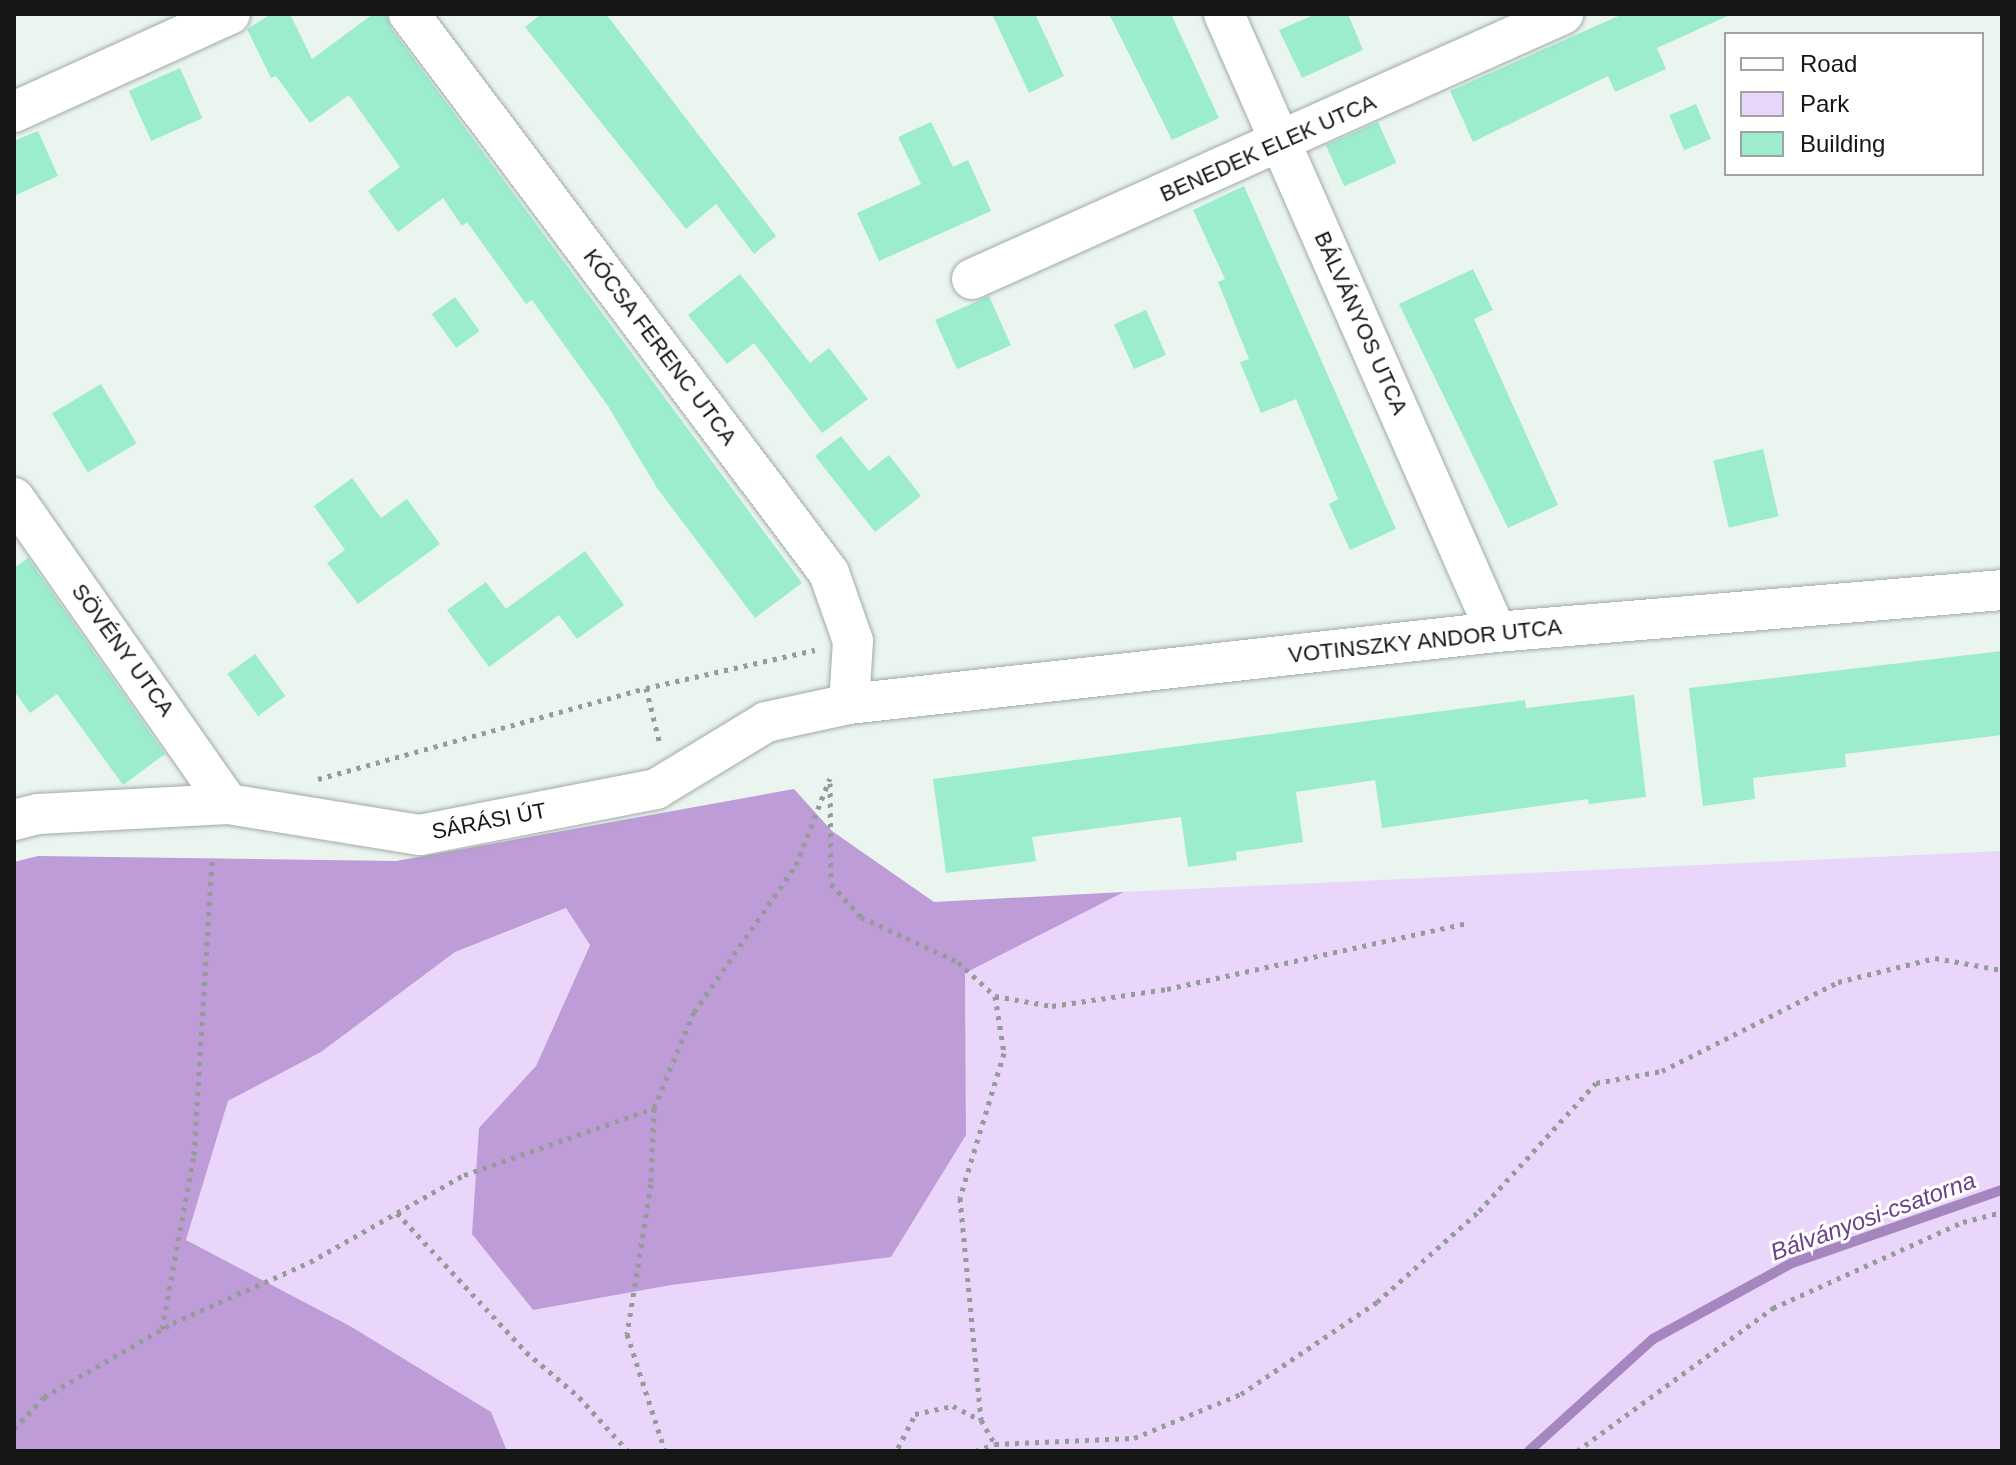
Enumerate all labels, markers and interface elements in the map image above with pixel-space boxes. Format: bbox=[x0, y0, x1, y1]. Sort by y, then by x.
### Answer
legend bbox=[1724, 32, 1984, 176]
text: Road bbox=[1800, 50, 1857, 77]
street label: BENEDEK ELEK UTCA bbox=[1156, 88, 1380, 208]
text: Park bbox=[1800, 90, 1849, 117]
text: Building bbox=[1800, 130, 1885, 157]
street label: BÁLVÁNYOS UTCA bbox=[1309, 227, 1413, 419]
street label: KÓCSA FERENC UTCA bbox=[577, 243, 743, 451]
street label: SÖVÉNY UTCA bbox=[66, 578, 180, 722]
street label: VOTINSZKY ANDOR UTCA bbox=[1286, 613, 1564, 669]
street label: SÁRÁSI ÚT bbox=[429, 797, 549, 845]
water label: Bálványosi-csatorna bbox=[1767, 1166, 1979, 1266]

